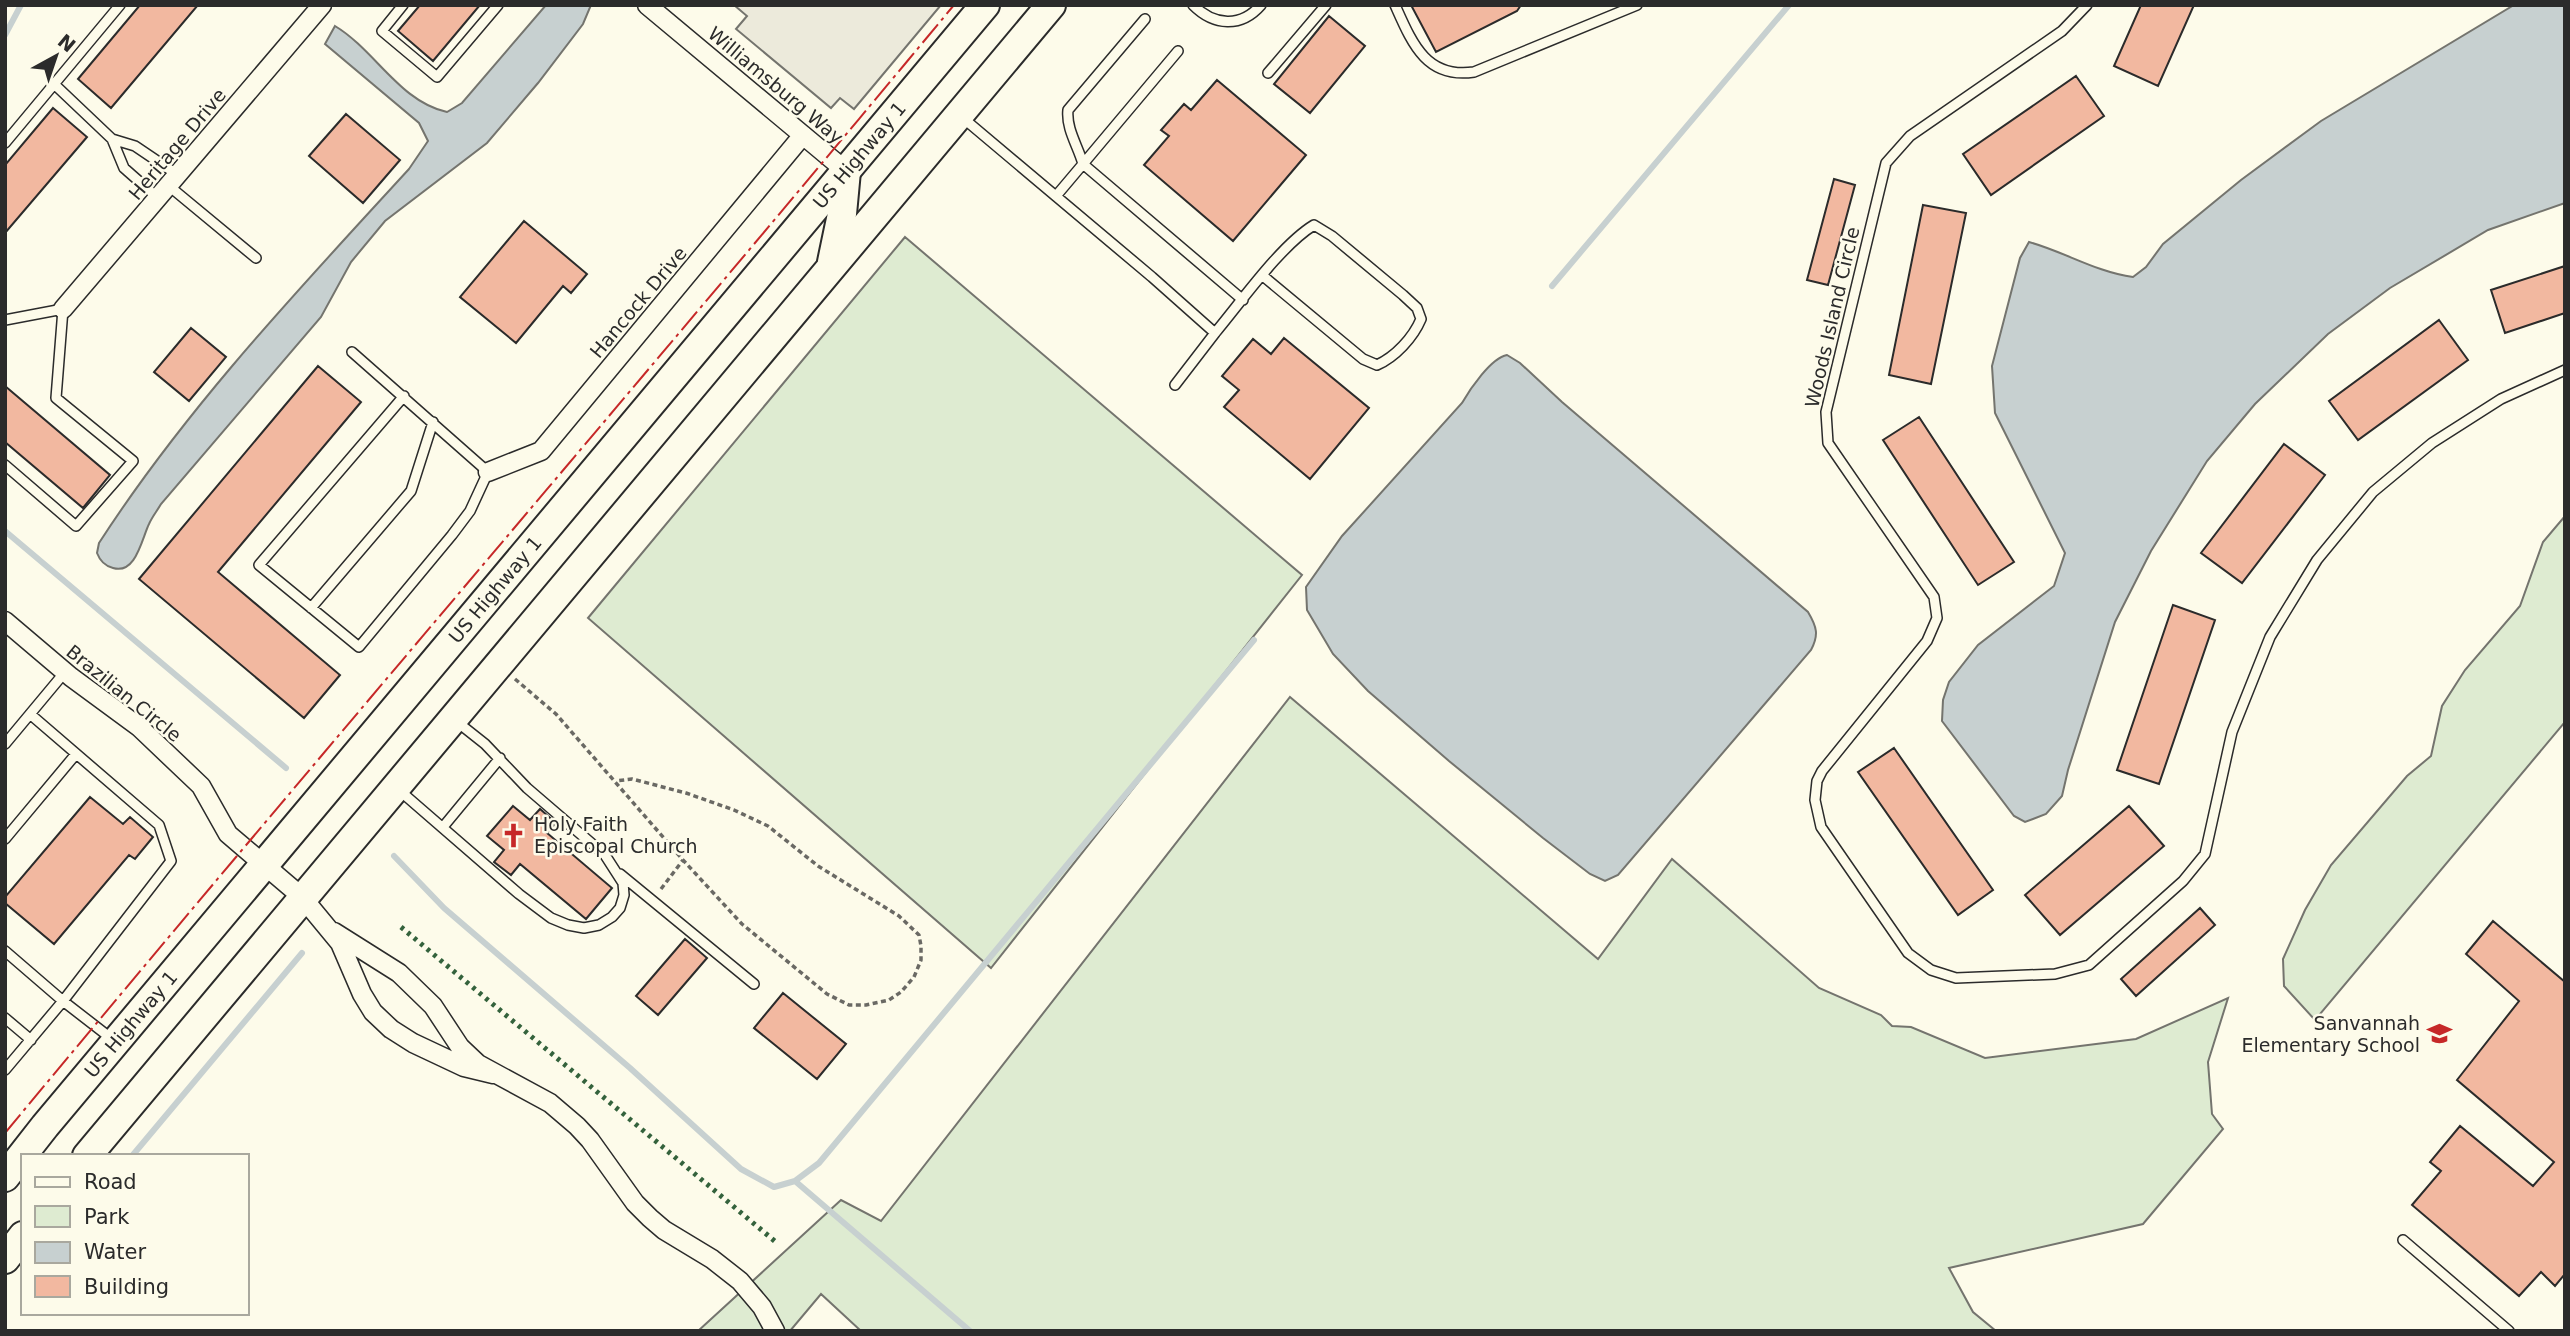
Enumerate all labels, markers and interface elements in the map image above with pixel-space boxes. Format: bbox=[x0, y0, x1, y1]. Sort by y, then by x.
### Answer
north arrow bbox=[21, 21, 91, 91]
street label: Williamsburg Way bbox=[704, 22, 848, 148]
text: N bbox=[54, 29, 80, 57]
street label: Heritage Drive bbox=[124, 84, 230, 204]
street label: US Highway 1 bbox=[808, 97, 910, 213]
street label: Woods Island Circle bbox=[1800, 224, 1864, 410]
street label: Hancock Drive bbox=[585, 242, 691, 362]
street label: US Highway 1 bbox=[444, 532, 546, 647]
street label: Brazilian Circle bbox=[62, 640, 186, 746]
place label: Holy Faith Episcopal Church bbox=[534, 813, 698, 857]
church icon: Holy Faith Episcopal Church bbox=[500, 821, 528, 849]
street label: US Highway 1 bbox=[80, 966, 182, 1082]
place label: Sanvannah Elementary School bbox=[2242, 1012, 2420, 1056]
school or university icon: Sanvannah Elementary School bbox=[2426, 1020, 2454, 1048]
legend bbox=[21, 1154, 248, 1315]
text: Road bbox=[84, 1170, 137, 1194]
text: Park bbox=[84, 1205, 130, 1229]
text: Water bbox=[84, 1240, 146, 1264]
text: Building bbox=[84, 1275, 169, 1299]

